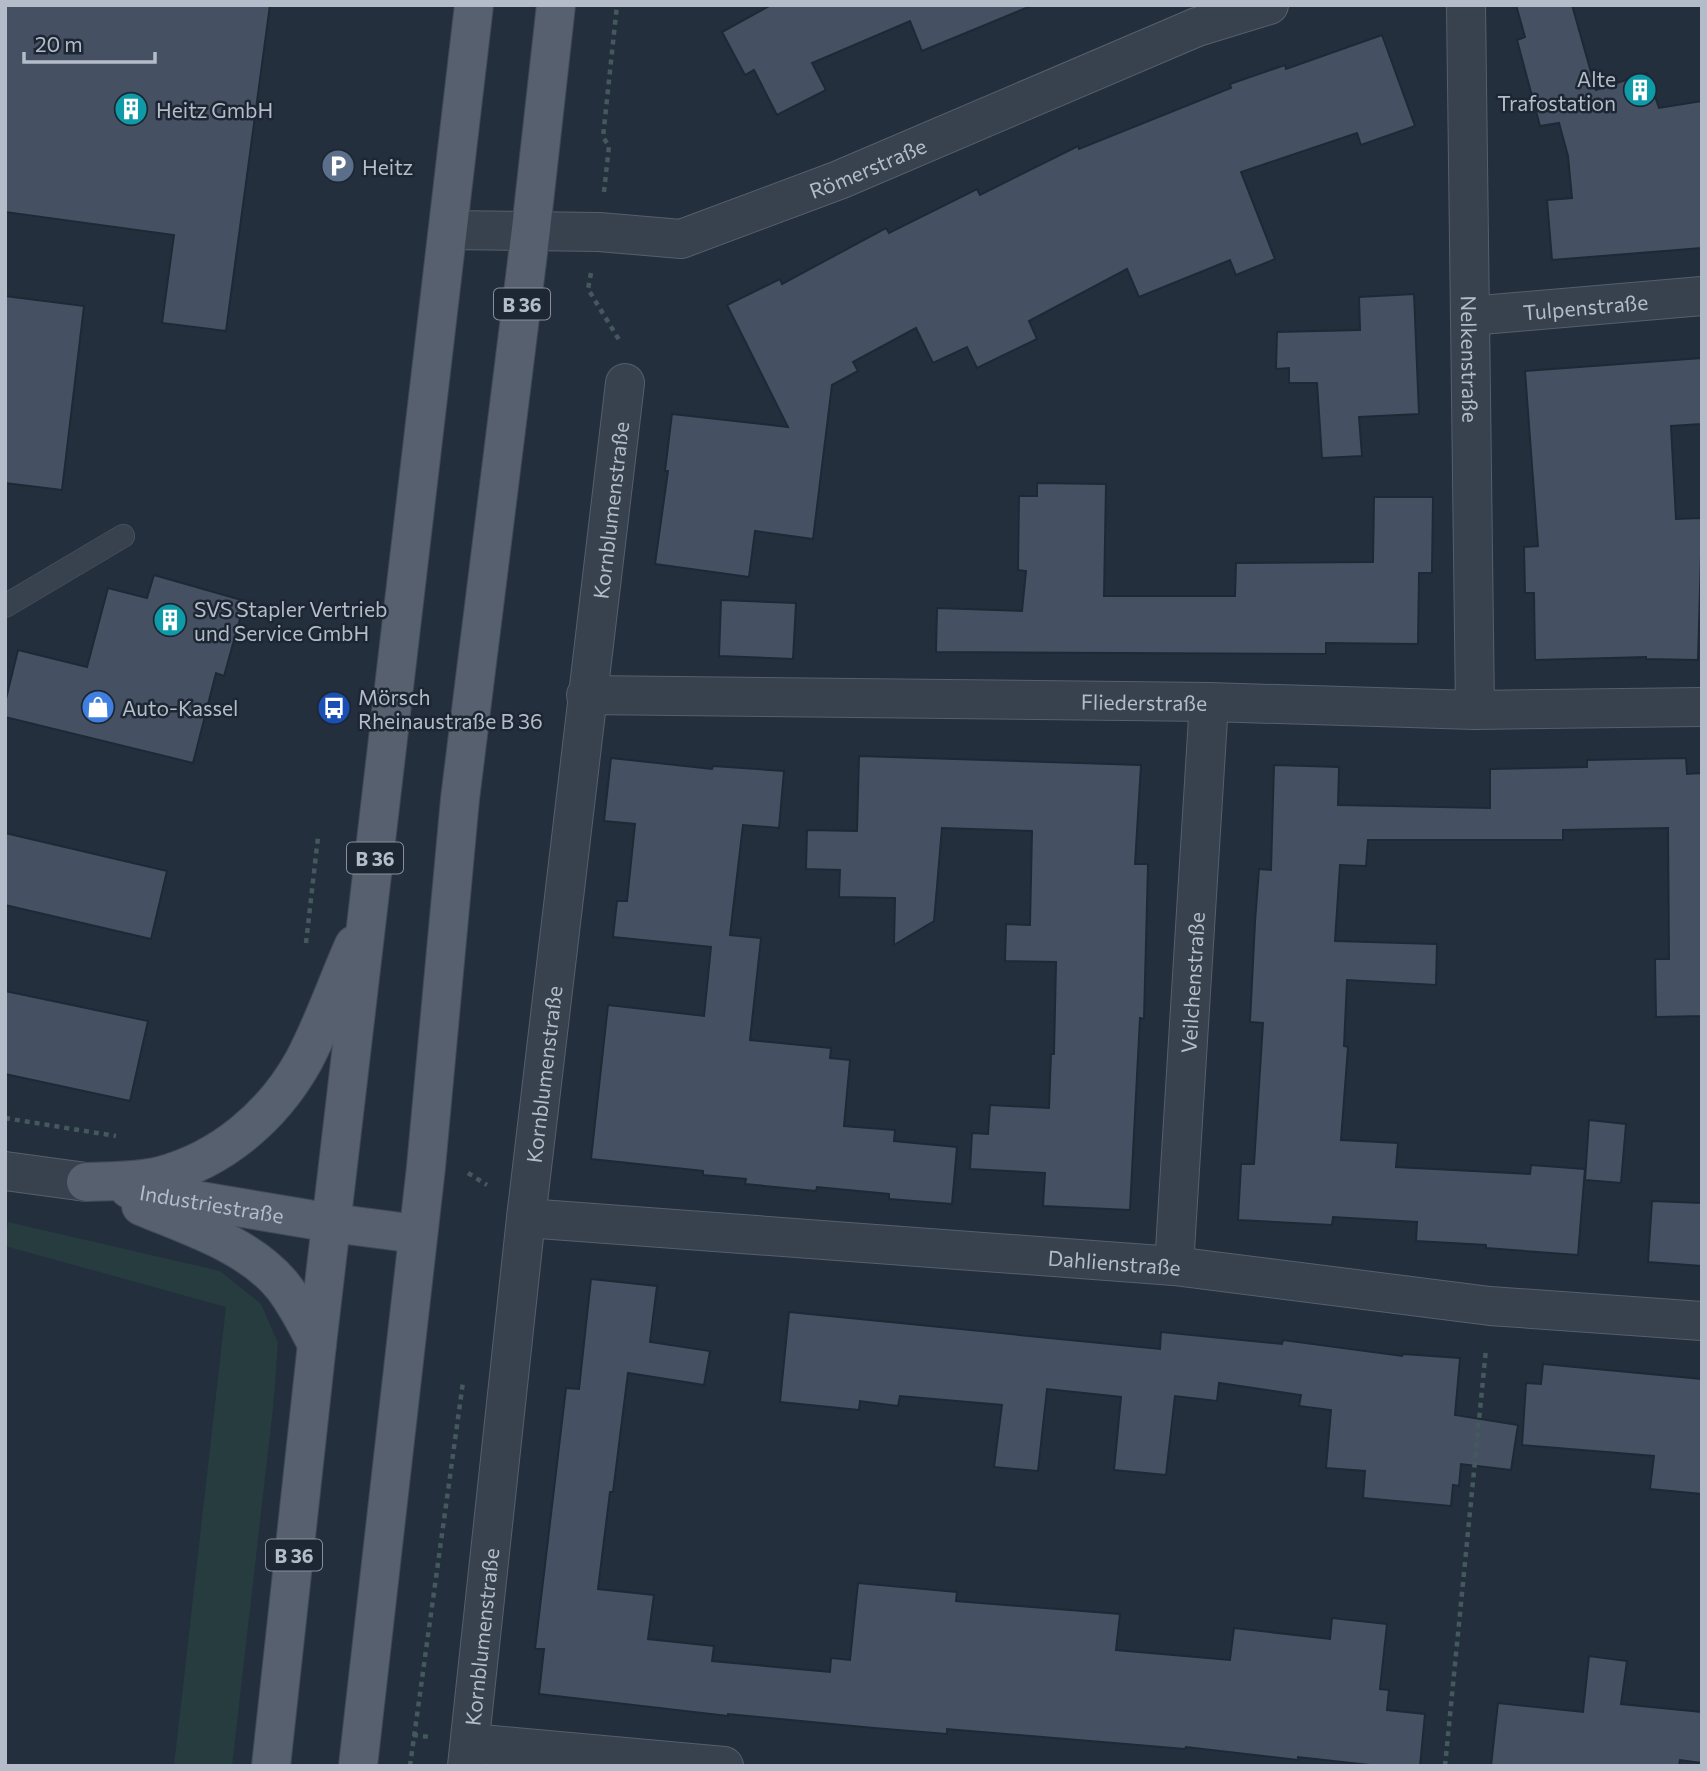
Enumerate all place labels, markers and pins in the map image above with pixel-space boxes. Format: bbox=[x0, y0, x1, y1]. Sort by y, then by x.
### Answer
place label: Alte Trafostation bbox=[1497, 66, 1616, 115]
building icon: Alte Trafostation bbox=[1621, 71, 1659, 109]
building icon: Heitz GmbH bbox=[112, 90, 150, 128]
place label: Heitz GmbH bbox=[156, 97, 273, 122]
parking icon: Heitz bbox=[319, 147, 357, 185]
place label: Heitz bbox=[362, 154, 413, 179]
place label: SVS Stapler Vertrieb und Service GmbH bbox=[194, 596, 387, 645]
building icon: SVS Stapler Vertrieb und Service GmbH bbox=[151, 601, 189, 639]
place label: Mörsch Rheinaustraße B 36 bbox=[358, 684, 543, 733]
shop icon: Auto-Kassel bbox=[79, 688, 117, 726]
bus stop icon: Mörsch Rheinaustraße B 36 bbox=[315, 689, 353, 727]
place label: Auto-Kassel bbox=[122, 695, 238, 720]

